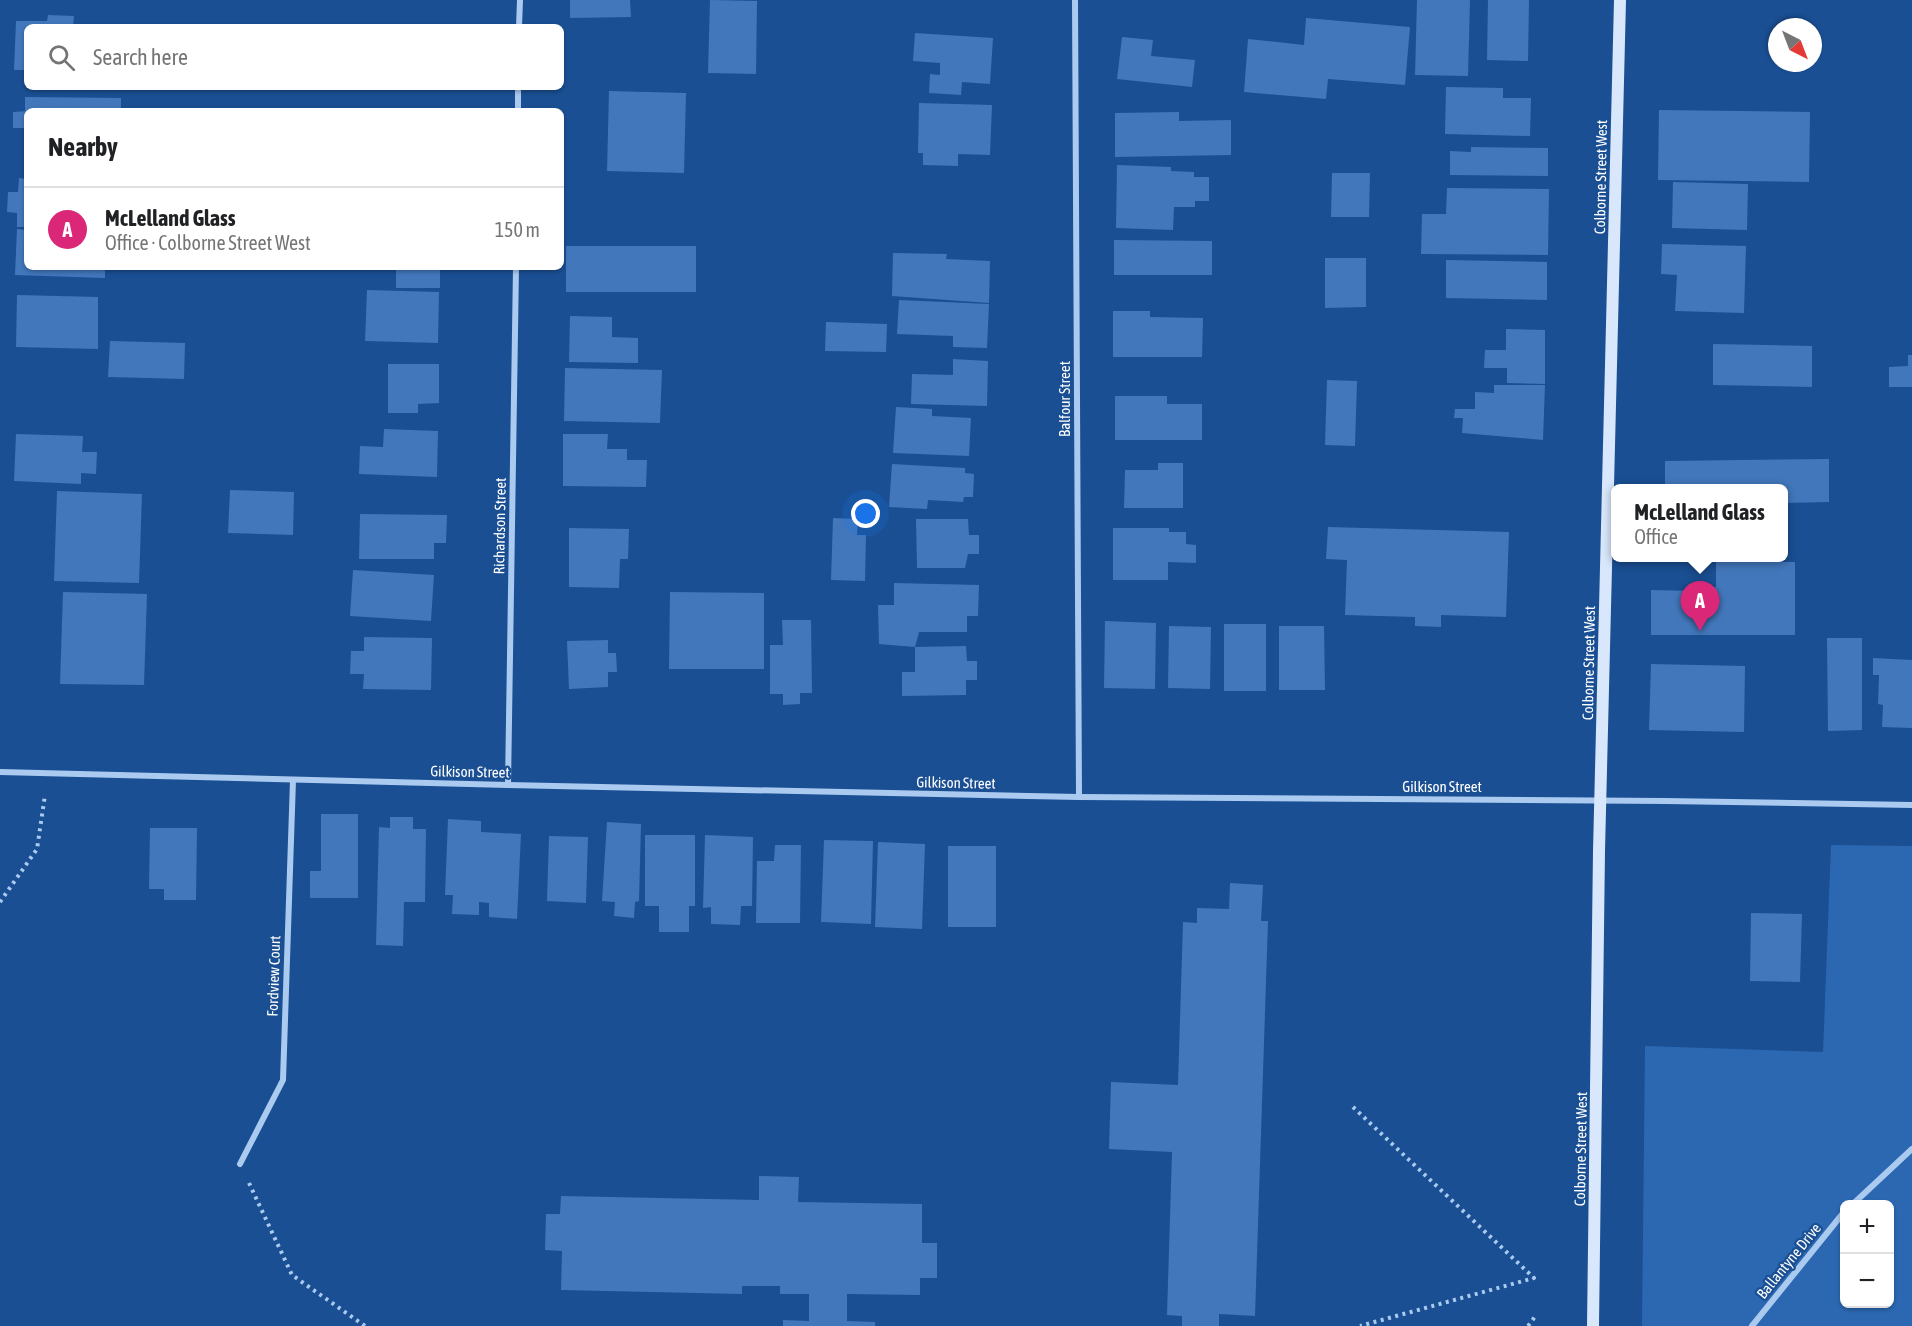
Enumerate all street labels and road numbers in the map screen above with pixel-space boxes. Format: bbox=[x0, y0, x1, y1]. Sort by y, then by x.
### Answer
street label: Colborne Street West bbox=[1591, 120, 1610, 234]
street label: Balfour Street bbox=[1056, 361, 1073, 437]
street label: Richardson Street bbox=[490, 477, 509, 575]
street label: Colborne Street West bbox=[1579, 606, 1598, 720]
street label: Gilkison Street bbox=[430, 762, 510, 781]
street label: Gilkison Street bbox=[916, 773, 996, 792]
street label: Gilkison Street bbox=[1402, 778, 1482, 795]
street label: Fordview Court bbox=[264, 935, 283, 1017]
street label: Colborne Street West bbox=[1571, 1092, 1590, 1206]
street label: Ballantyne Drive bbox=[1753, 1219, 1824, 1302]

